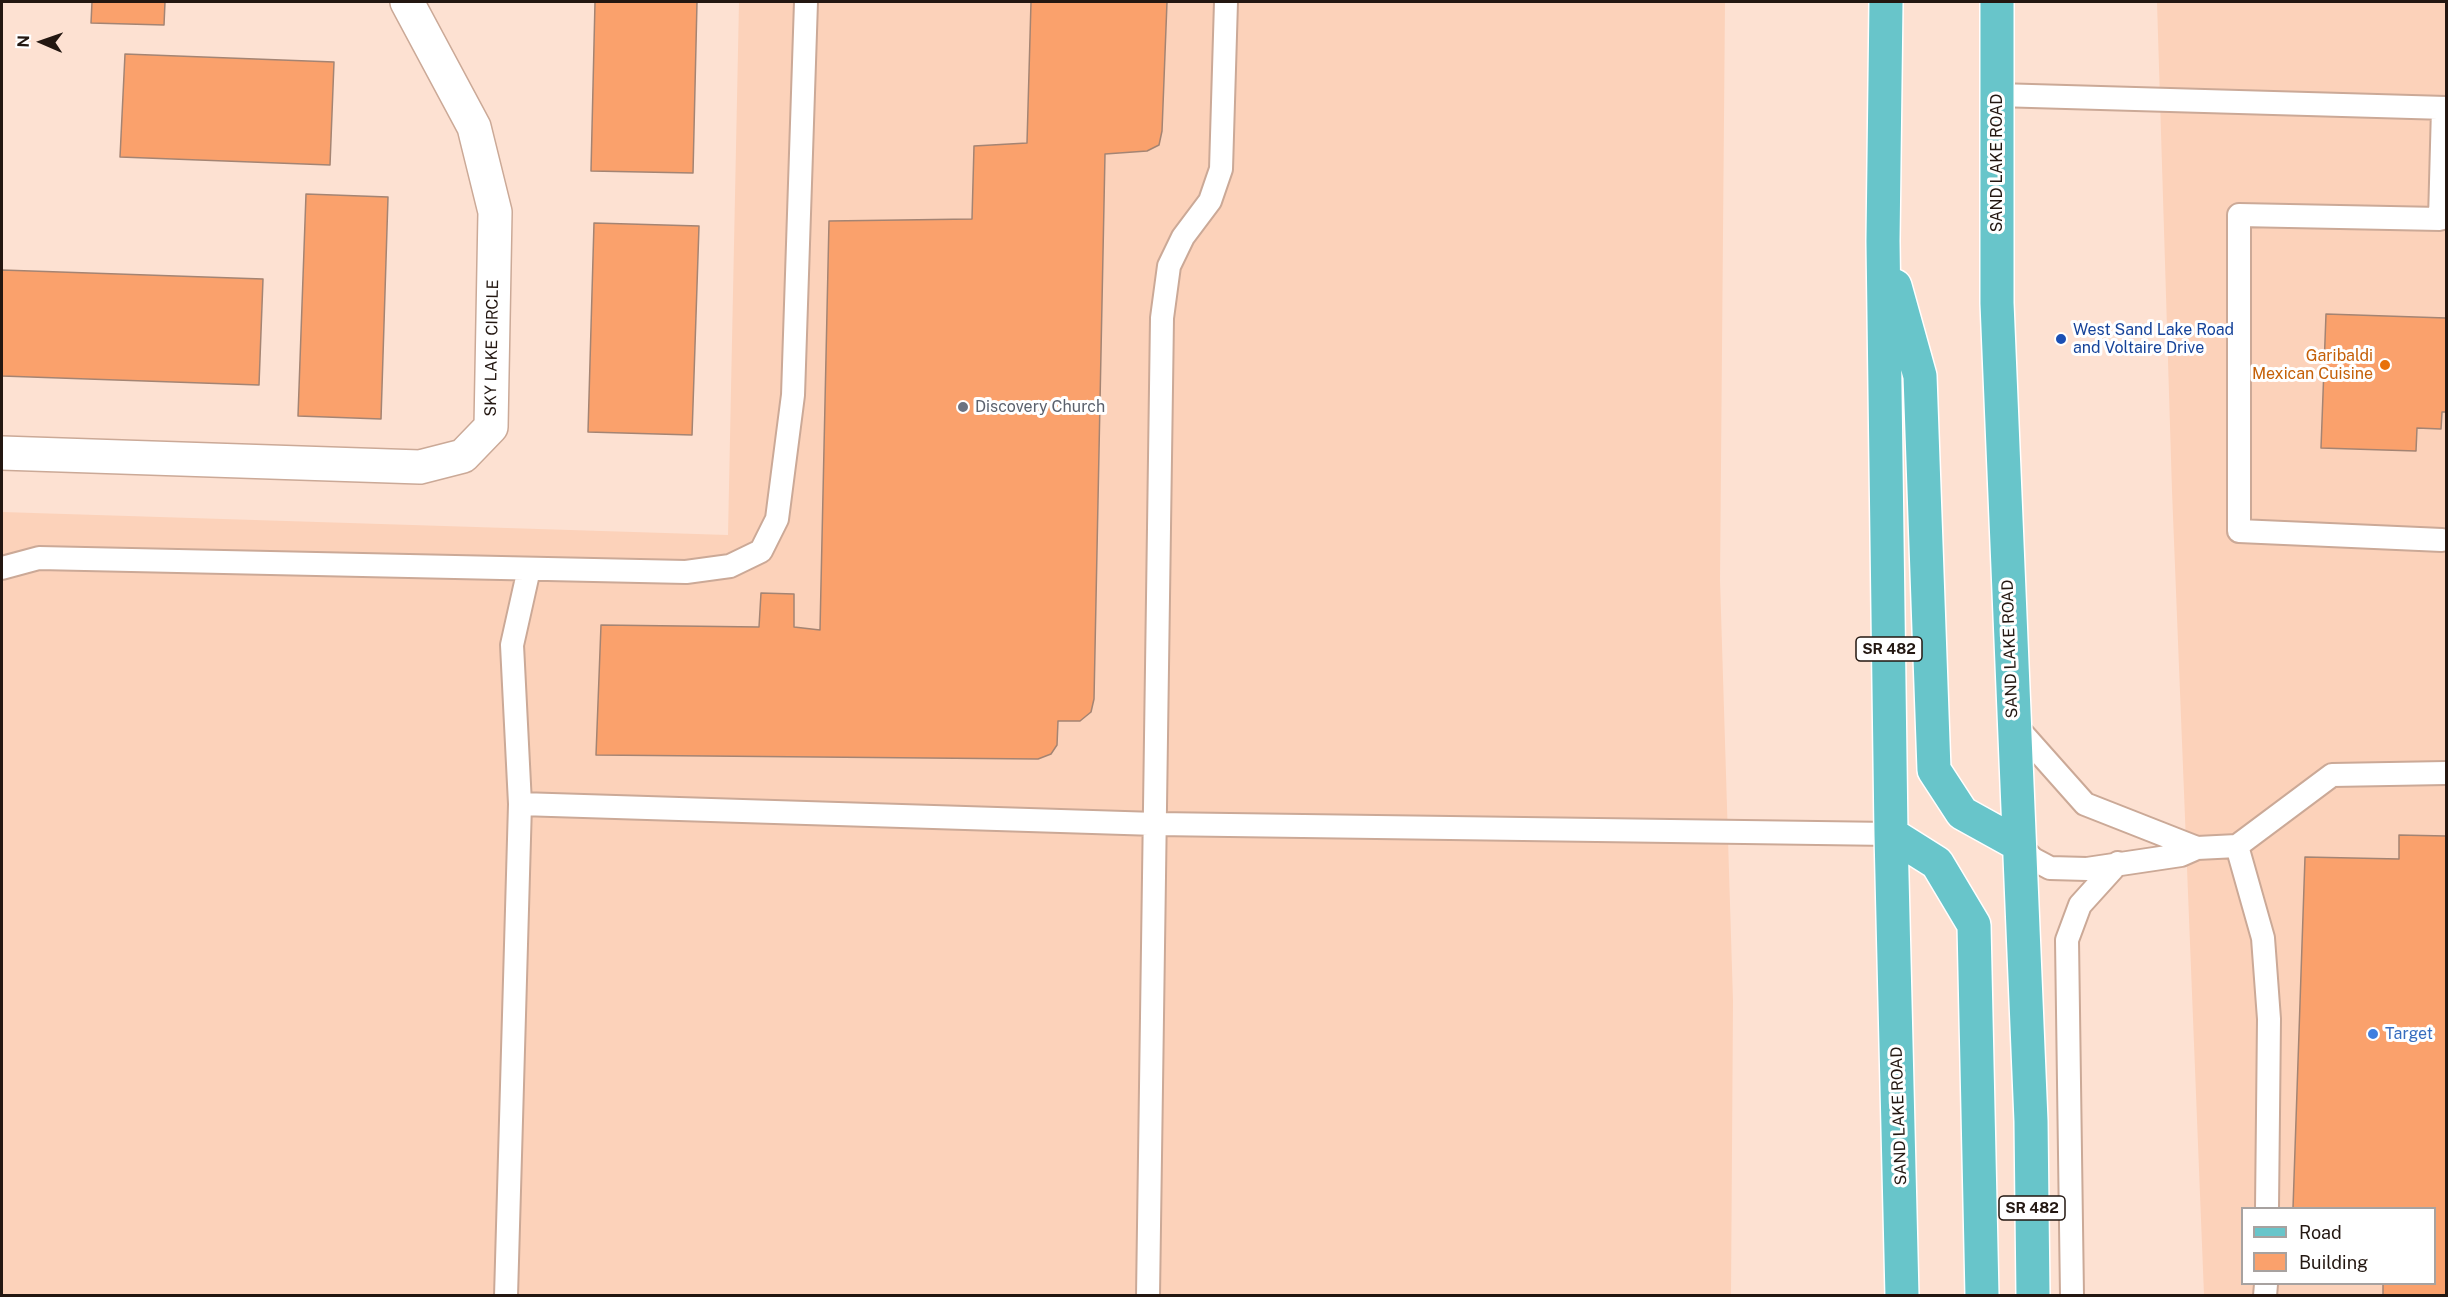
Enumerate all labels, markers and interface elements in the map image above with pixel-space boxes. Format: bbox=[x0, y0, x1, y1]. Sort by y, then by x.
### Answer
north arrow bbox=[12, 12, 72, 72]
text: N bbox=[14, 35, 33, 48]
street label: SAND LAKE ROAD bbox=[1987, 94, 2007, 232]
street label: SKY LAKE CIRCLE bbox=[481, 279, 503, 417]
place label: West Sand Lake Road and Voltaire Drive bbox=[2073, 320, 2234, 358]
marker: West Sand Lake Road and Voltaire Drive bbox=[2054, 332, 2068, 346]
place label: Garibaldi Mexican Cuisine bbox=[2252, 346, 2373, 384]
marker: Garibaldi Mexican Cuisine bbox=[2378, 358, 2392, 372]
place label: Discovery Church bbox=[975, 397, 1105, 417]
marker: Discovery Church bbox=[956, 400, 970, 414]
street label: SAND LAKE ROAD bbox=[1998, 579, 2022, 719]
road number: SR 482 bbox=[1856, 637, 1922, 661]
place label: Target bbox=[2385, 1024, 2433, 1044]
marker: Target bbox=[2366, 1027, 2380, 1041]
street label: SAND LAKE ROAD bbox=[1887, 1046, 1911, 1186]
road number: SR 482 bbox=[1999, 1196, 2065, 1220]
legend bbox=[2241, 1207, 2436, 1285]
text: Road bbox=[2299, 1222, 2342, 1243]
text: Building bbox=[2299, 1252, 2368, 1273]

